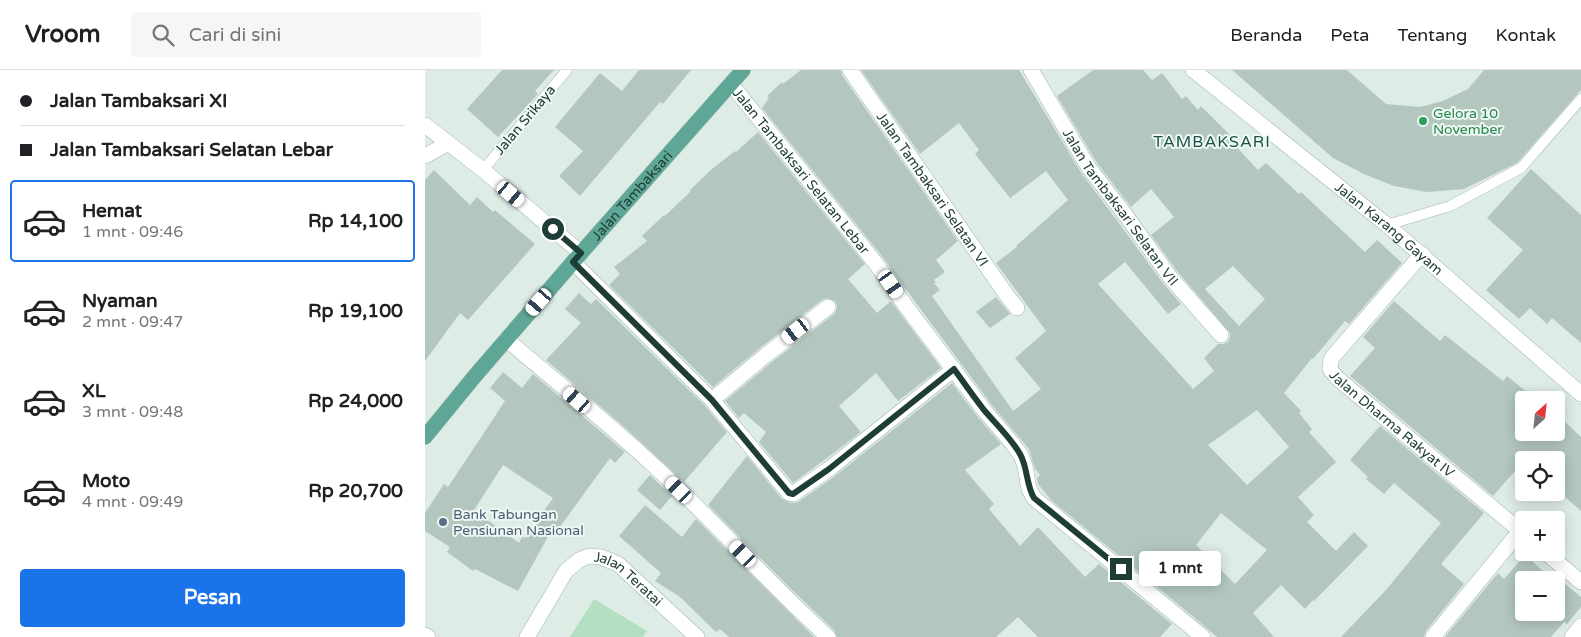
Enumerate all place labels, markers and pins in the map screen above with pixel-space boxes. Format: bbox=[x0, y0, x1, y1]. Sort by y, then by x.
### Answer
place label: Gelora 10 November bbox=[1433, 105, 1503, 138]
marker: Gelora 10 November bbox=[1417, 115, 1429, 127]
place label: Bank Tabungan Pensiunan Nasional bbox=[453, 506, 584, 539]
marker: Bank Tabungan Pensiunan Nasional bbox=[437, 516, 449, 528]

